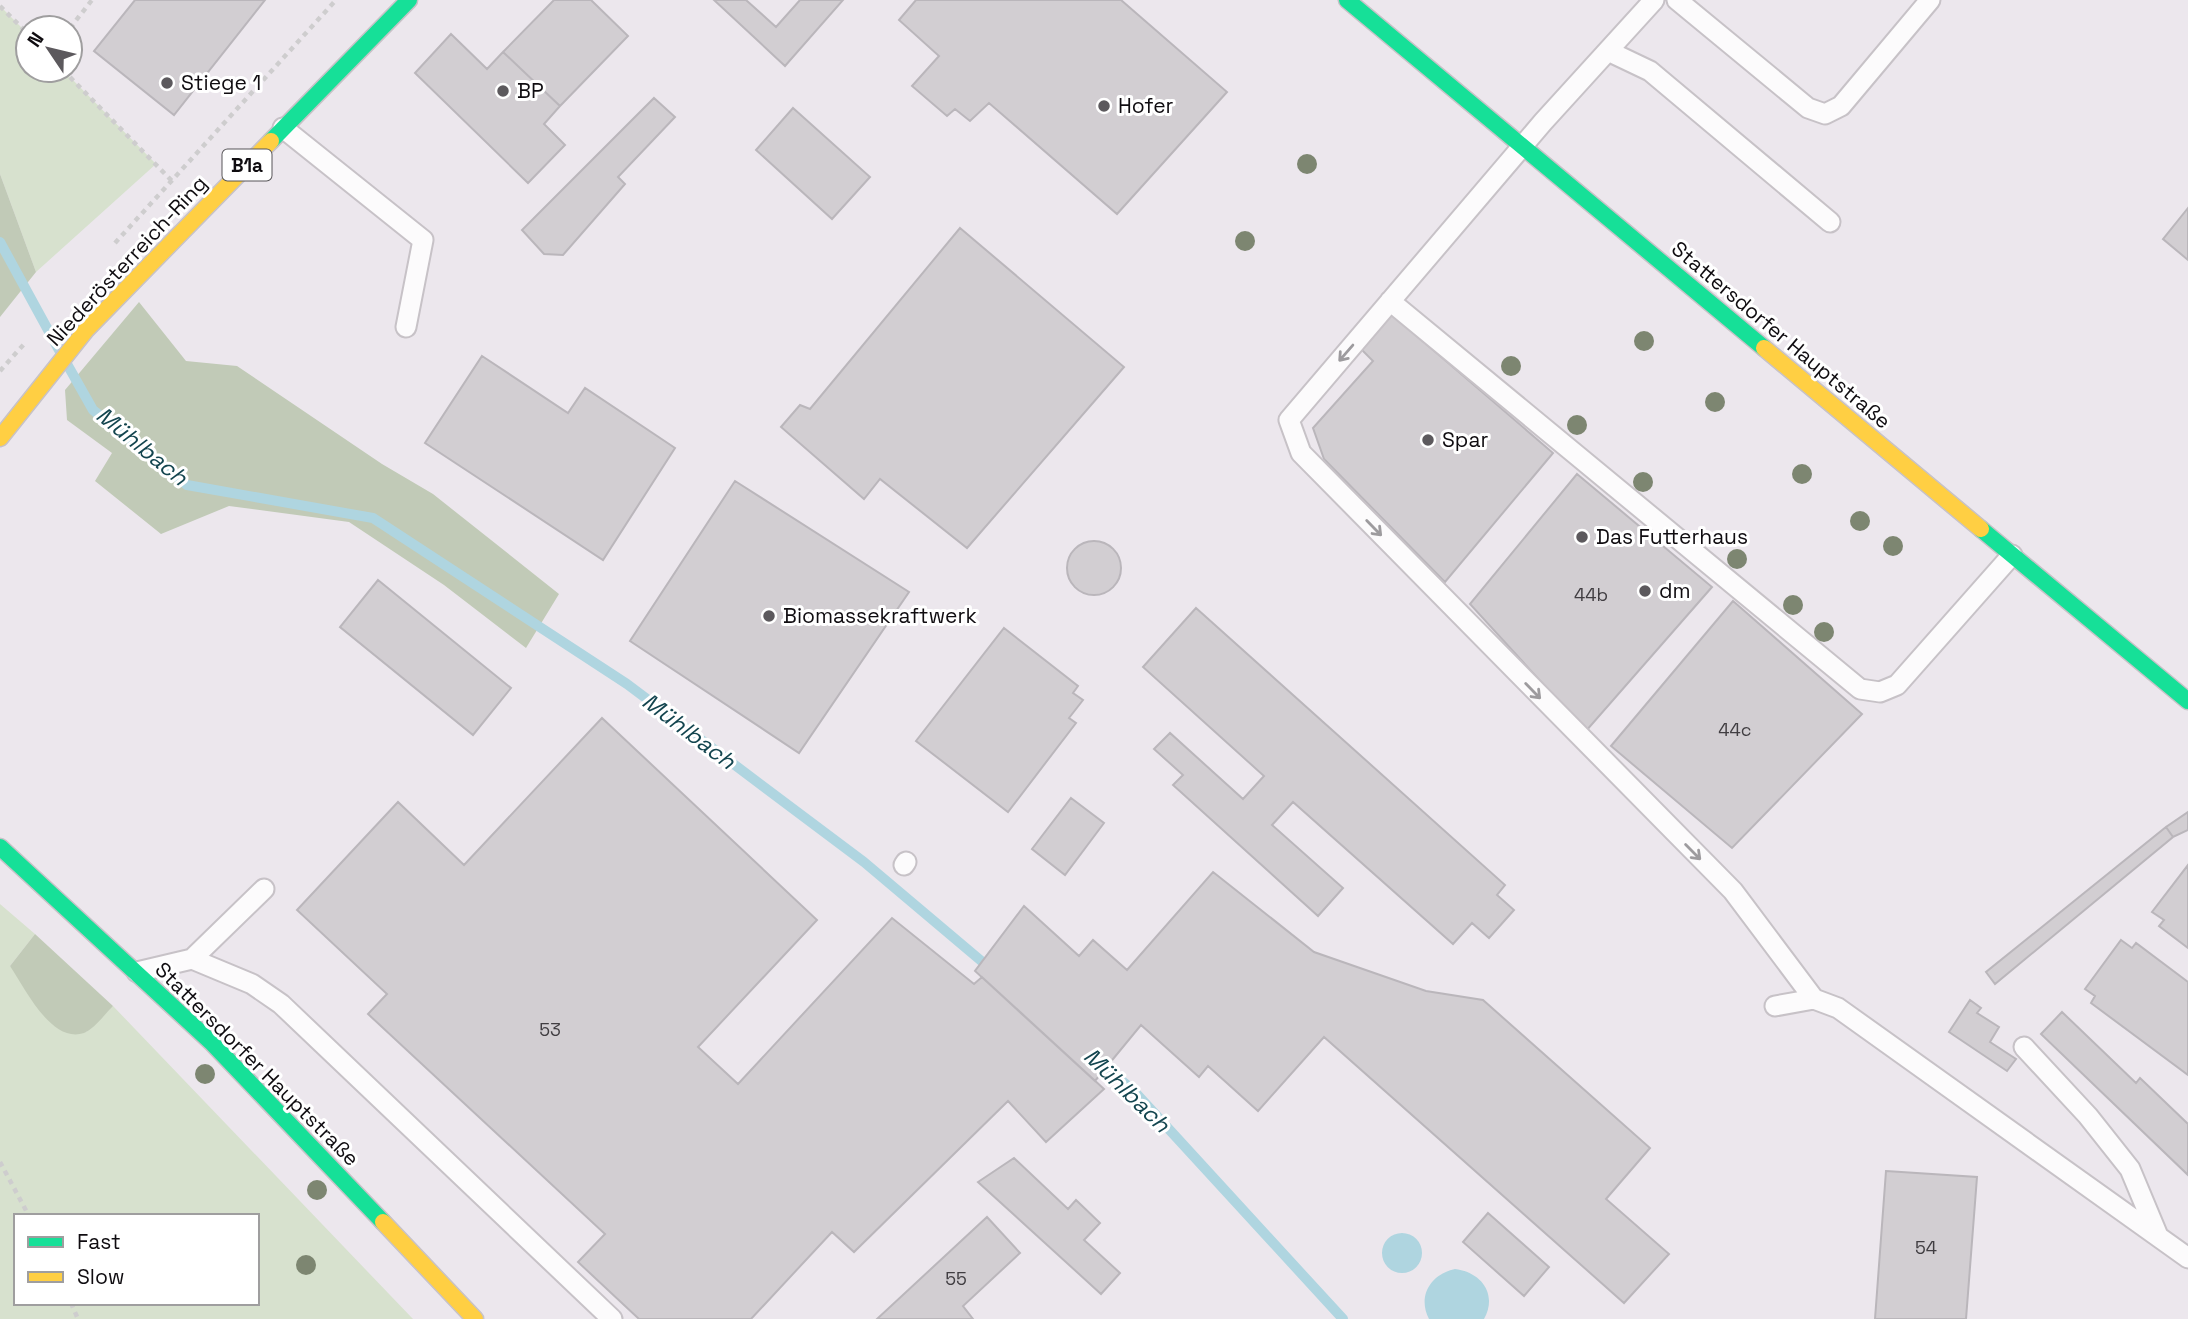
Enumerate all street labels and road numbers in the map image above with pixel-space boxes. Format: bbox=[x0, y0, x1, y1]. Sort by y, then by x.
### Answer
road number: B1a bbox=[222, 150, 272, 181]
street label: Niederösterreich-Ring bbox=[41, 170, 213, 352]
street label: Stattersdorfer Hauptstraße bbox=[1666, 235, 1897, 434]
street label: Stattersdorfer Hauptstraße bbox=[149, 956, 365, 1172]

